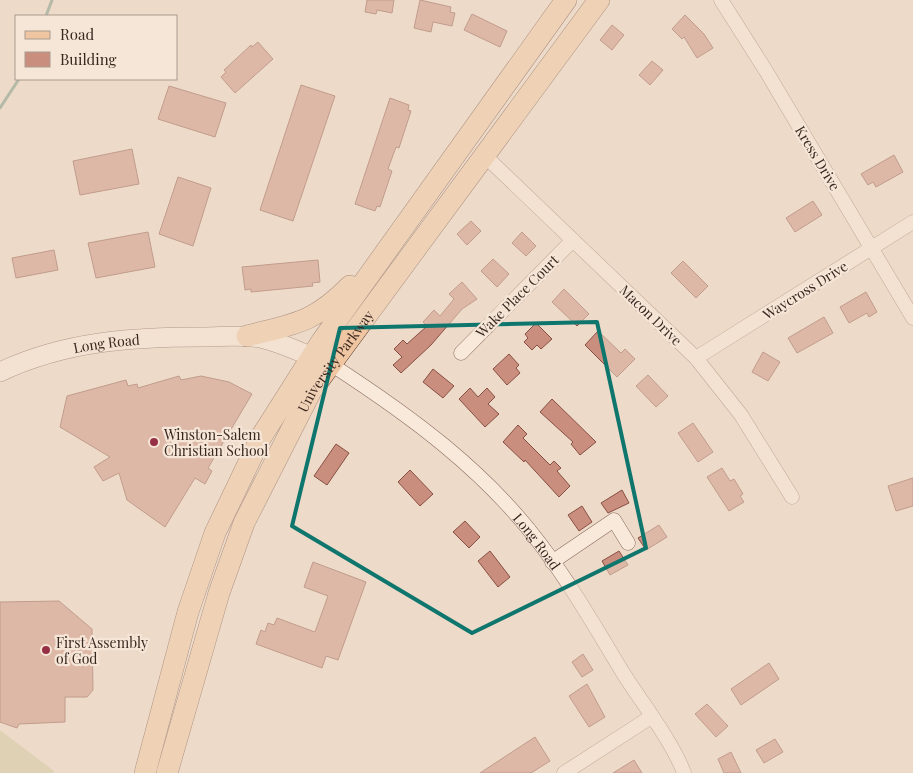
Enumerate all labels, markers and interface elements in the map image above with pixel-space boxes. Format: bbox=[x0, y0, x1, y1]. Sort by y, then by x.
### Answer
legend bbox=[15, 15, 178, 80]
text: Road bbox=[60, 24, 94, 44]
text: Building bbox=[60, 49, 117, 69]
street label: Kress Drive bbox=[791, 122, 845, 194]
street label: Wake Place Court bbox=[471, 250, 563, 342]
street label: Waycross Drive bbox=[758, 256, 851, 324]
street label: Macon Drive bbox=[616, 280, 686, 350]
street label: University Parkway bbox=[293, 306, 377, 415]
street label: Long Road bbox=[72, 329, 140, 357]
place label: Winston-Salem Christian School bbox=[163, 425, 268, 460]
marker: Winston-Salem Christian School bbox=[148, 436, 160, 448]
street label: Long Road bbox=[509, 509, 565, 573]
place label: First Assembly of God bbox=[56, 633, 148, 668]
marker: First Assembly of God bbox=[40, 644, 52, 656]

